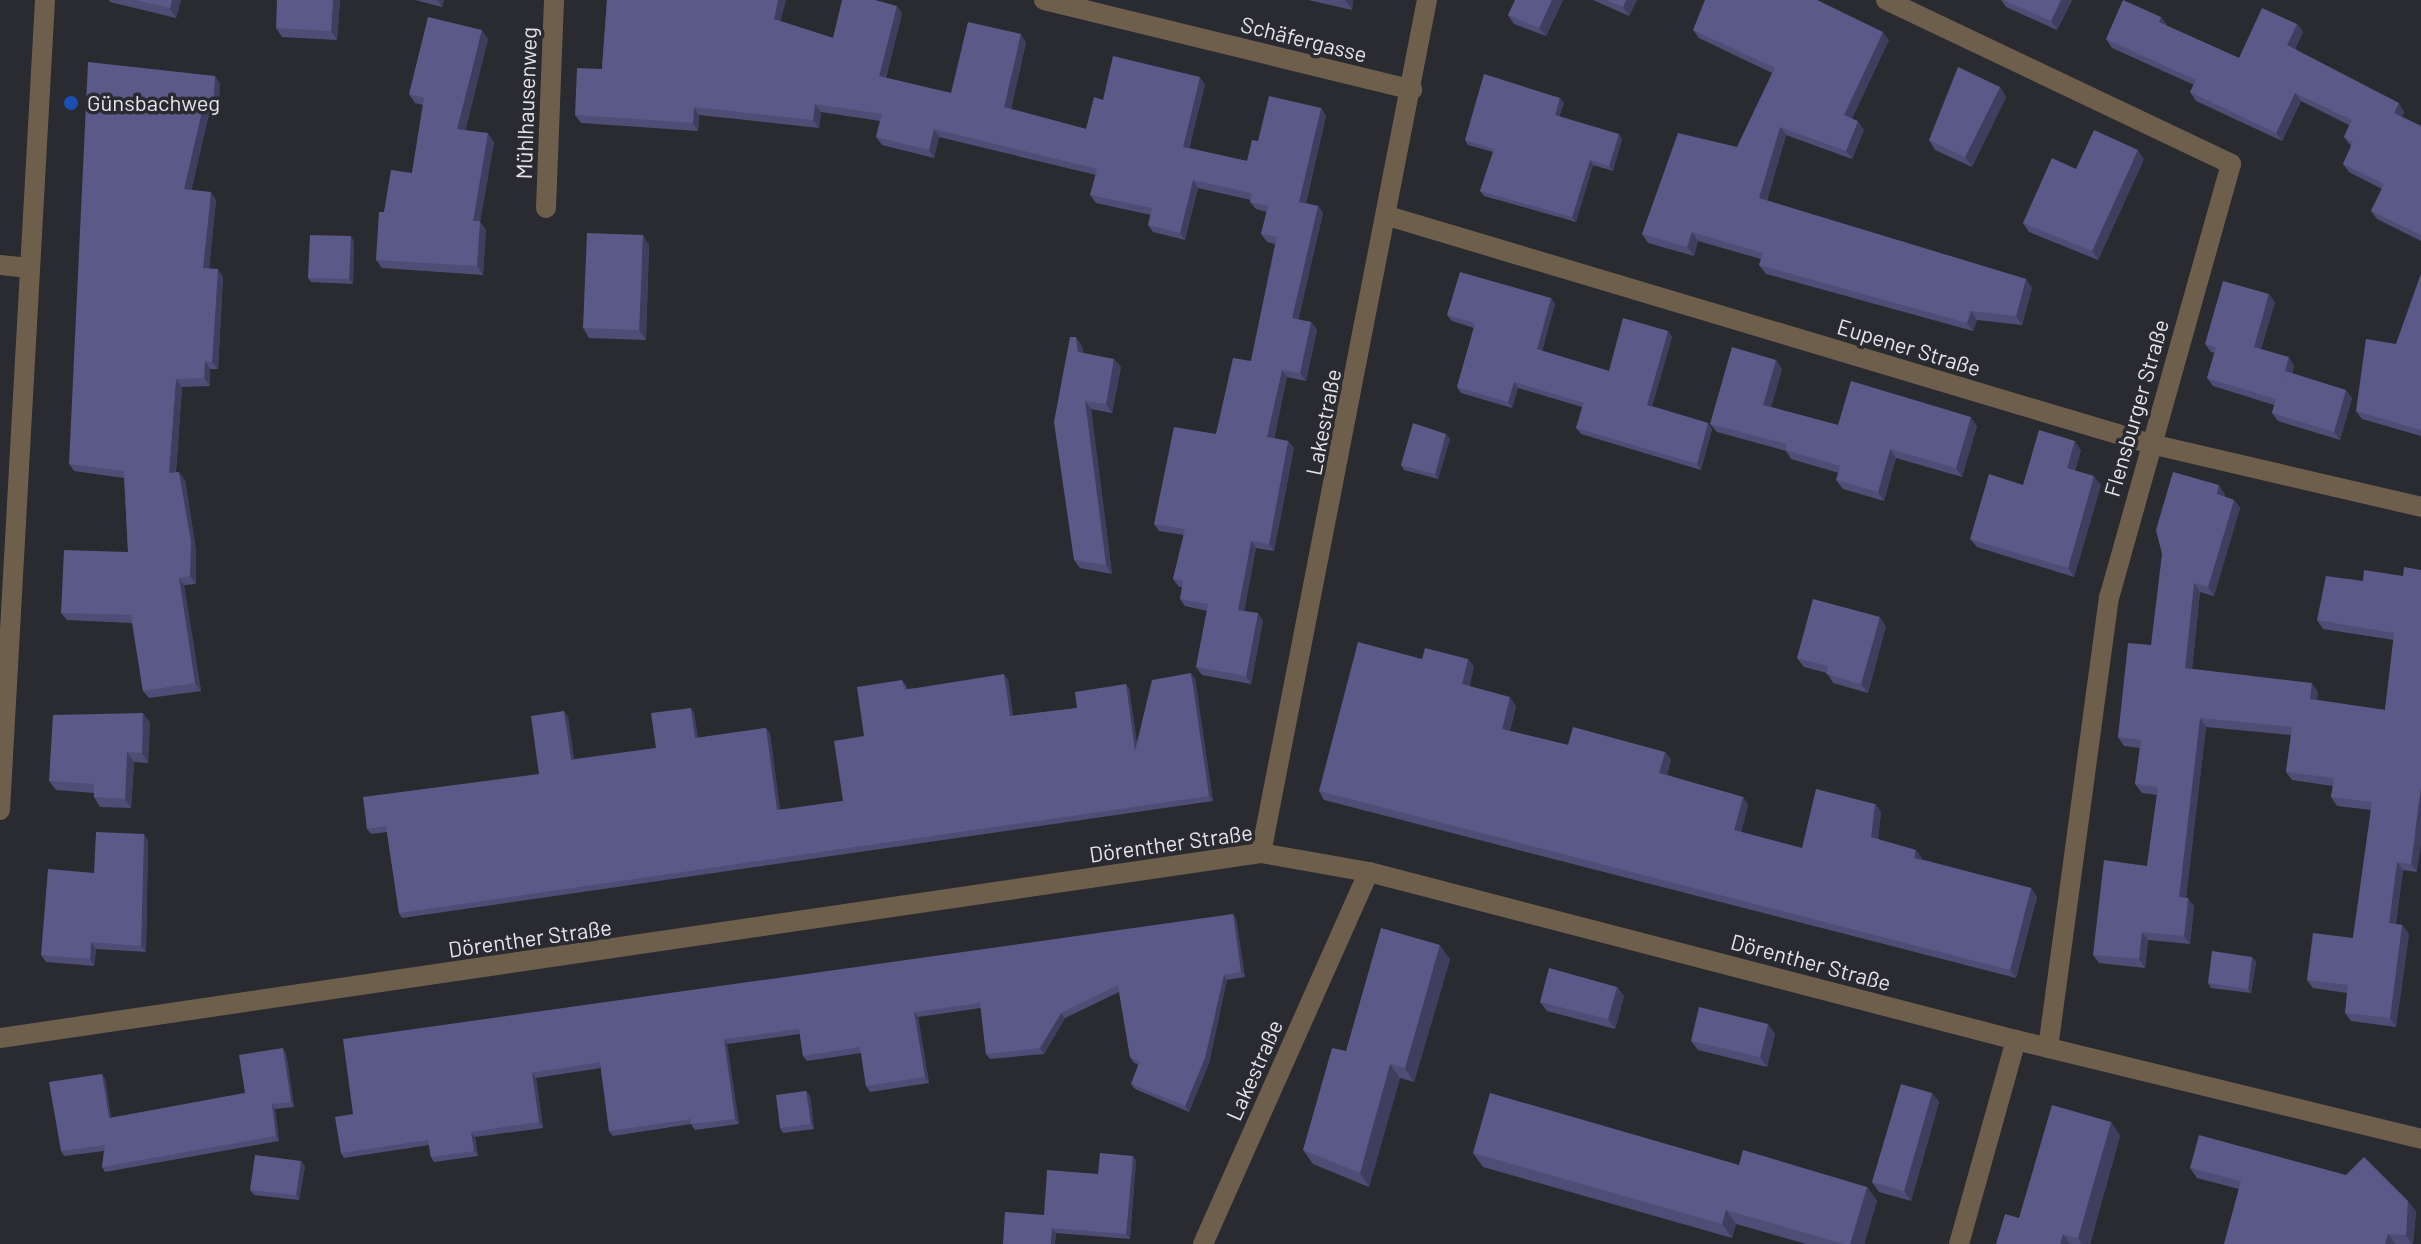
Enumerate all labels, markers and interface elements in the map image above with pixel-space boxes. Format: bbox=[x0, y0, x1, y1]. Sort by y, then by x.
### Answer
street label: Schäfergasse bbox=[1238, 11, 1370, 67]
street label: Mühlhausenweg bbox=[510, 26, 542, 180]
place label: Günsbachweg bbox=[87, 90, 220, 116]
marker: Günsbachweg bbox=[62, 94, 80, 112]
street label: Eupener Straße bbox=[1834, 313, 1984, 381]
street label: Flensburger Straße bbox=[2098, 316, 2174, 500]
street label: Lakestraße bbox=[1300, 367, 1346, 477]
street label: Dörenther Straße bbox=[1088, 818, 1254, 868]
street label: Dörenther Straße bbox=[447, 913, 613, 963]
street label: Dörenther Straße bbox=[1728, 928, 1894, 996]
street label: Lakestraße bbox=[1220, 1015, 1288, 1125]

